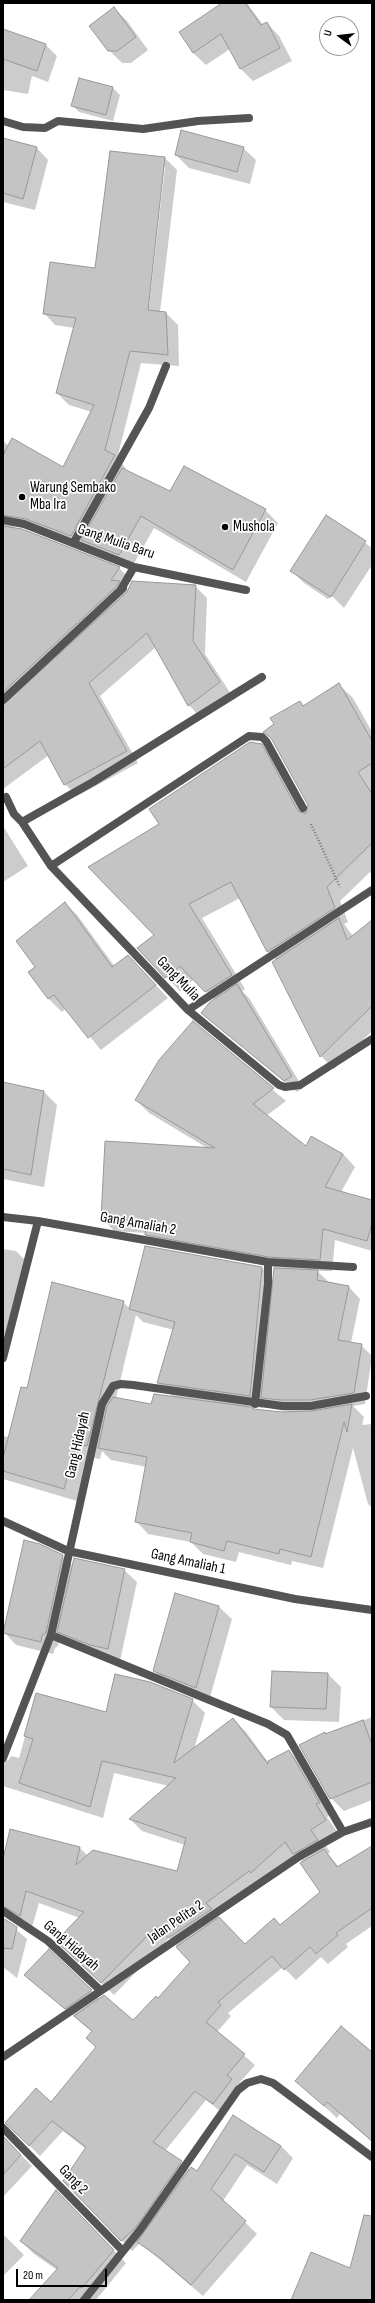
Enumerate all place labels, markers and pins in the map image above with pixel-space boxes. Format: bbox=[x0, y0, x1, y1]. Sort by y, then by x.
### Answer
place label: Warung Sembako Mba Ira bbox=[30, 479, 116, 514]
marker: Warung Sembako Mba Ira bbox=[17, 492, 27, 502]
place label: Mushola bbox=[233, 518, 275, 536]
marker: Mushola bbox=[220, 522, 230, 532]

